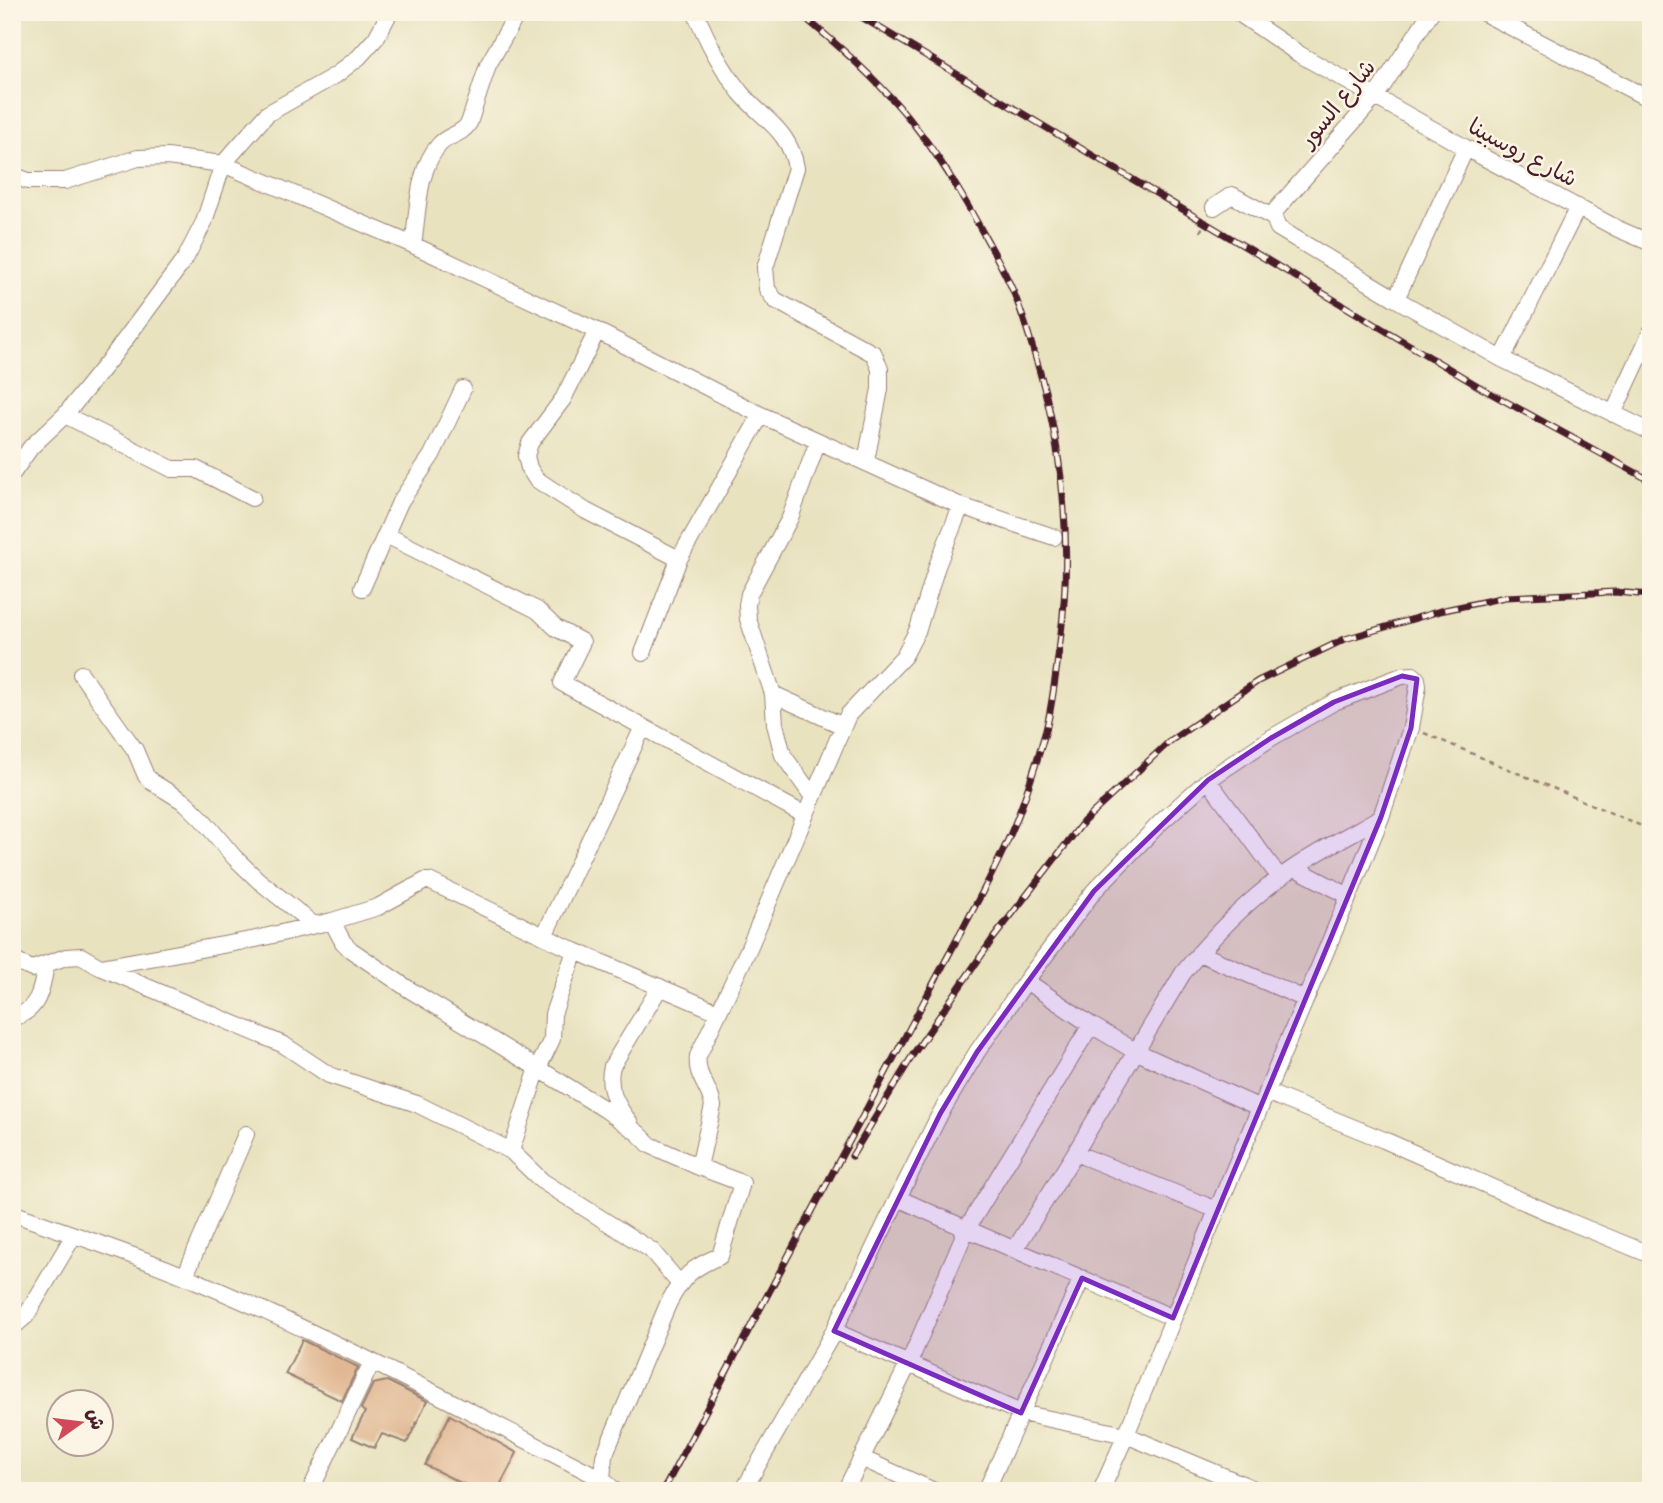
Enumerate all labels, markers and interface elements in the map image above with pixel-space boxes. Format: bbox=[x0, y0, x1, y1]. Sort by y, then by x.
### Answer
street label: شارع السور bbox=[1293, 54, 1386, 158]
street label: شارع روسبينا bbox=[1461, 112, 1582, 198]
north arrow bbox=[46, 1388, 116, 1458]
text: ش bbox=[77, 1406, 109, 1433]

